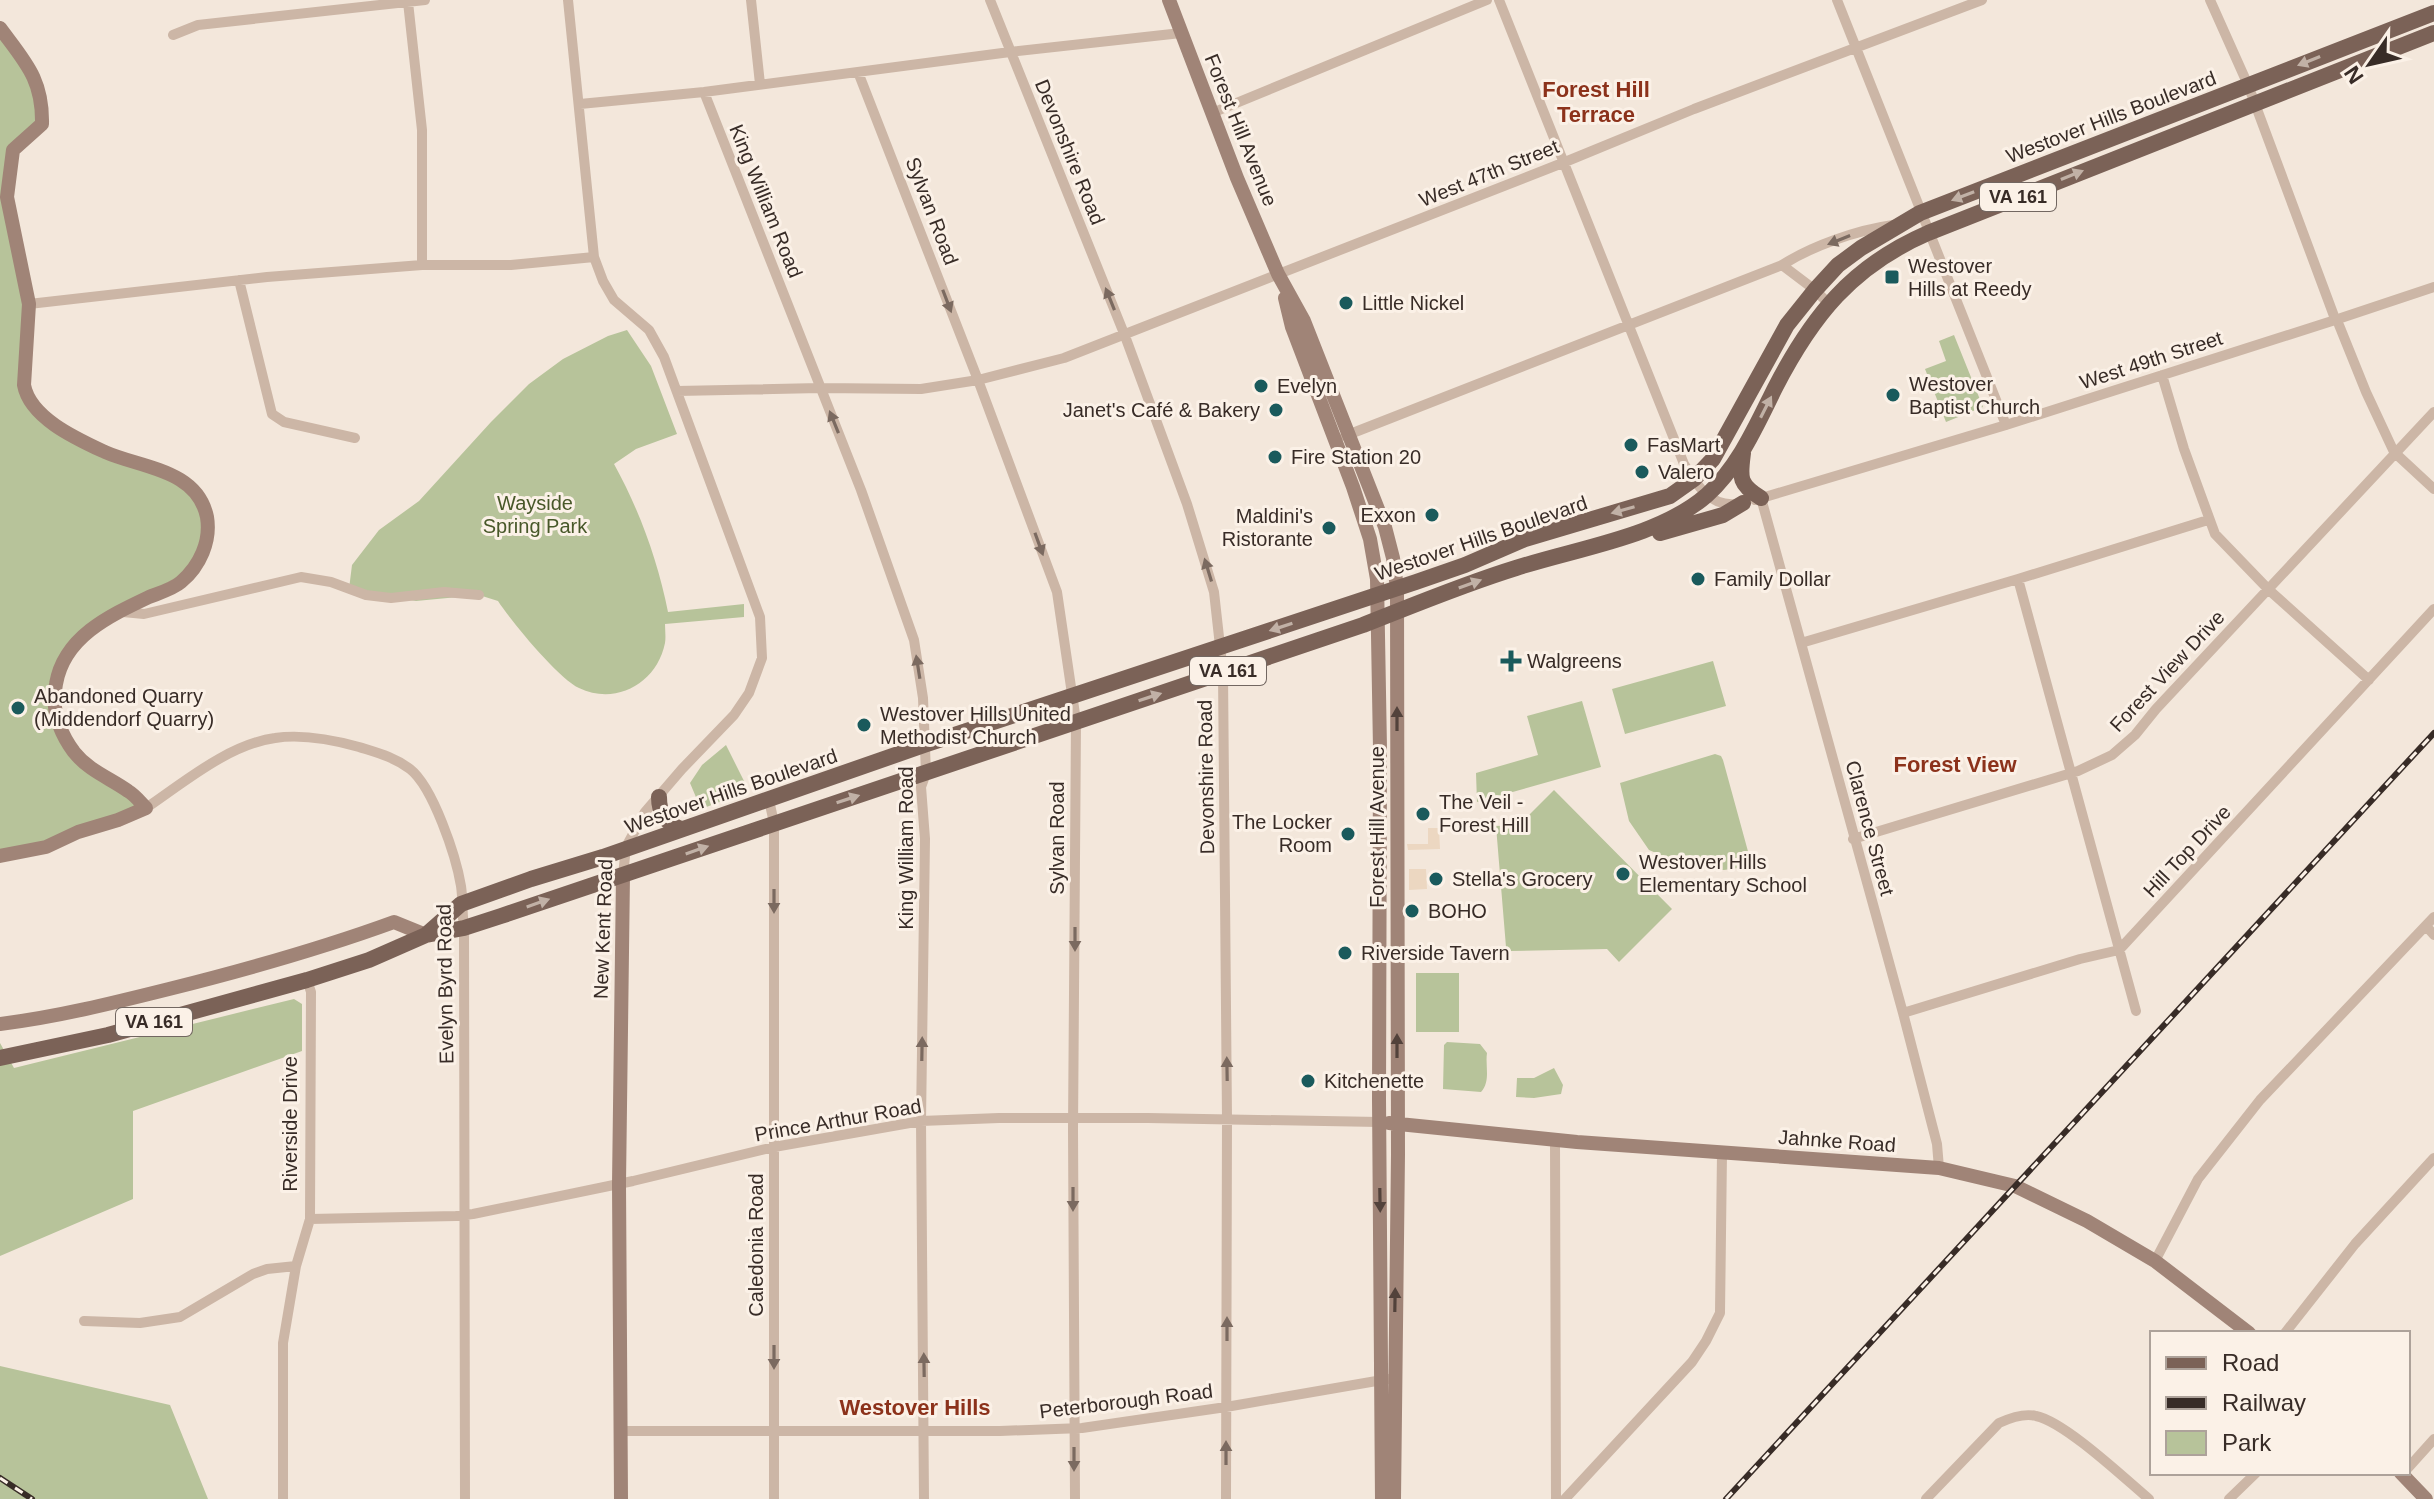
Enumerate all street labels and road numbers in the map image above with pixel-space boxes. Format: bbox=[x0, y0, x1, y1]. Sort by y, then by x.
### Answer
street label: Forest Hill Avenue bbox=[1200, 51, 1282, 209]
street label: Westover Hills Boulevard bbox=[2003, 67, 2219, 167]
street label: Devonshire Road bbox=[1031, 76, 1109, 228]
street label: King William Road bbox=[725, 121, 807, 281]
street label: West 47th Street bbox=[1416, 135, 1562, 211]
street label: Sylvan Road bbox=[901, 154, 963, 268]
road number: VA 161 bbox=[1980, 183, 2056, 211]
street label: West 49th Street bbox=[2077, 326, 2225, 393]
street label: Westover Hills Boulevard bbox=[1372, 491, 1590, 585]
street label: Forest View Drive bbox=[2105, 606, 2229, 736]
road number: VA 161 bbox=[1190, 657, 1266, 685]
street label: Devonshire Road bbox=[1194, 700, 1218, 854]
street label: Westover Hills Boulevard bbox=[622, 744, 840, 838]
street label: Forest Hill Avenue bbox=[1366, 746, 1388, 908]
street label: Clarence Street bbox=[1841, 758, 1899, 898]
street label: King William Road bbox=[895, 766, 917, 930]
street label: Sylvan Road bbox=[1046, 781, 1068, 895]
street label: Hill Top Drive bbox=[2139, 801, 2235, 901]
street label: New Kent Road bbox=[590, 859, 616, 999]
street label: Evelyn Byrd Road bbox=[433, 904, 457, 1064]
road number: VA 161 bbox=[116, 1008, 192, 1036]
street label: Riverside Drive bbox=[279, 1056, 301, 1192]
street label: Prince Arthur Road bbox=[753, 1094, 923, 1146]
street label: Jahnke Road bbox=[1777, 1126, 1897, 1156]
street label: Caledonia Road bbox=[745, 1173, 767, 1317]
street label: Peterborough Road bbox=[1038, 1379, 1214, 1423]

